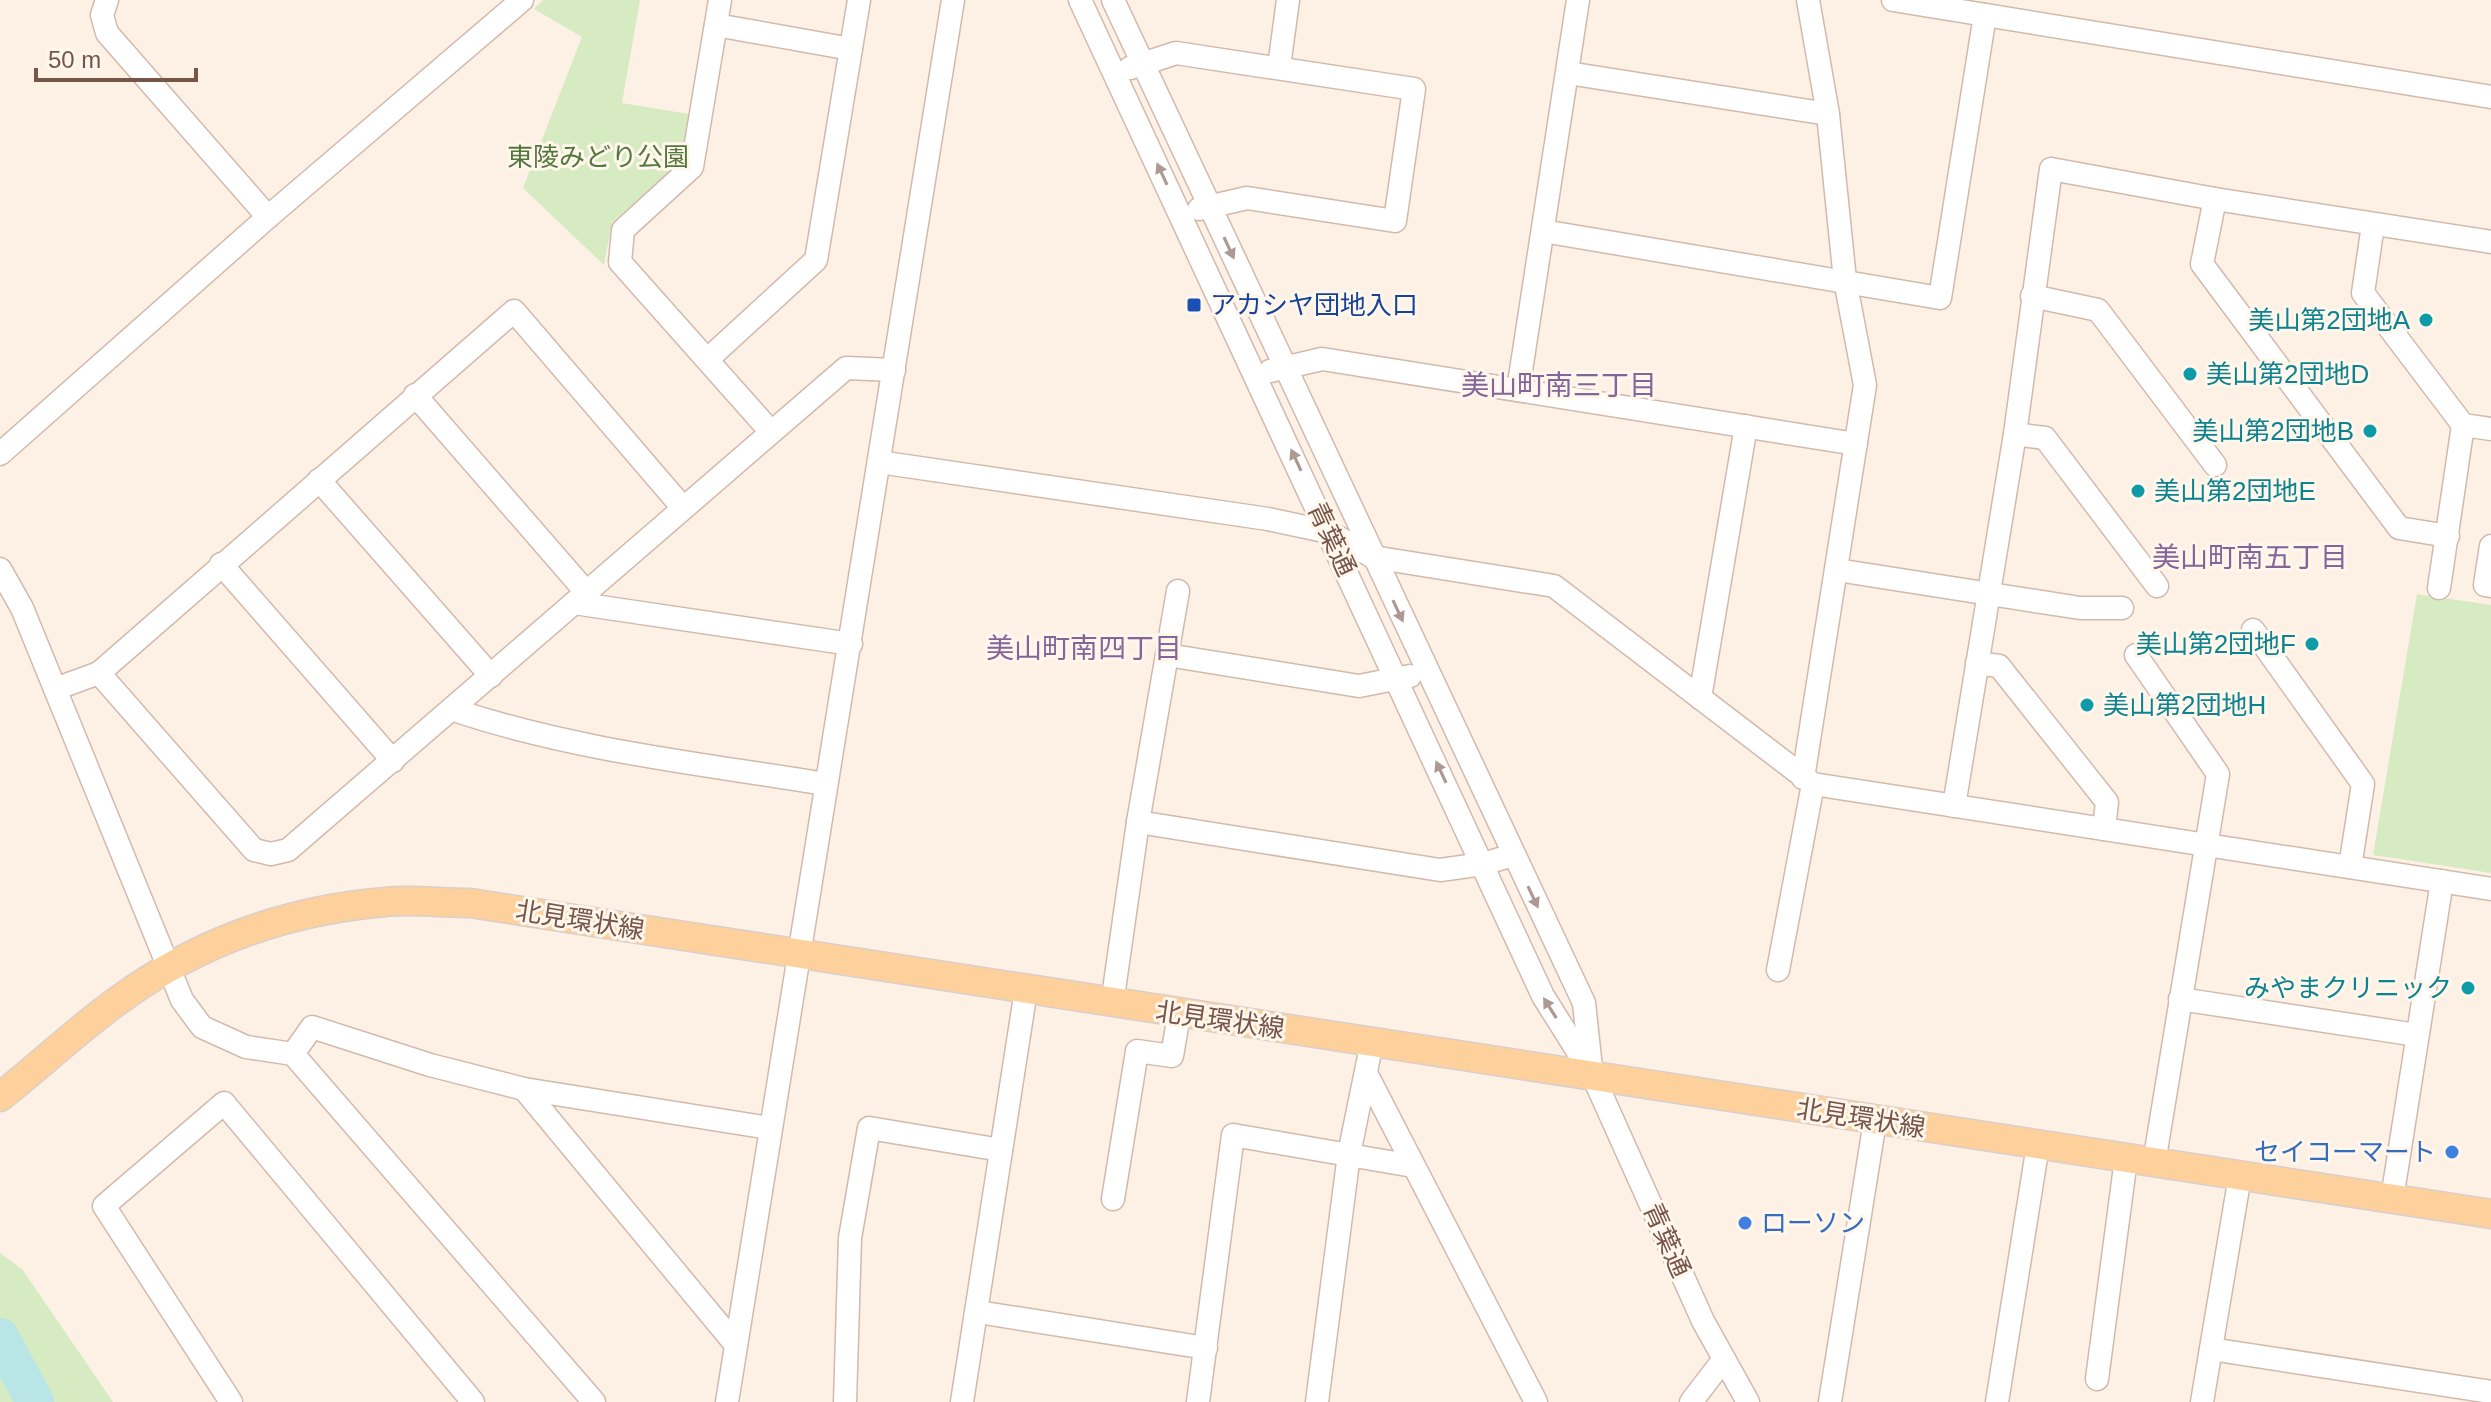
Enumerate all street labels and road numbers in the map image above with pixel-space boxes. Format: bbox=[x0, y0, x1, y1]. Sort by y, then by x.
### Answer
street label: 青葉通 bbox=[1302, 497, 1362, 581]
street label: 北見環状線 bbox=[513, 895, 647, 945]
street label: 北見環状線 bbox=[1154, 996, 1286, 1044]
street label: 北見環状線 bbox=[1794, 1093, 1928, 1143]
street label: 青葉通 bbox=[1637, 1198, 1697, 1282]

